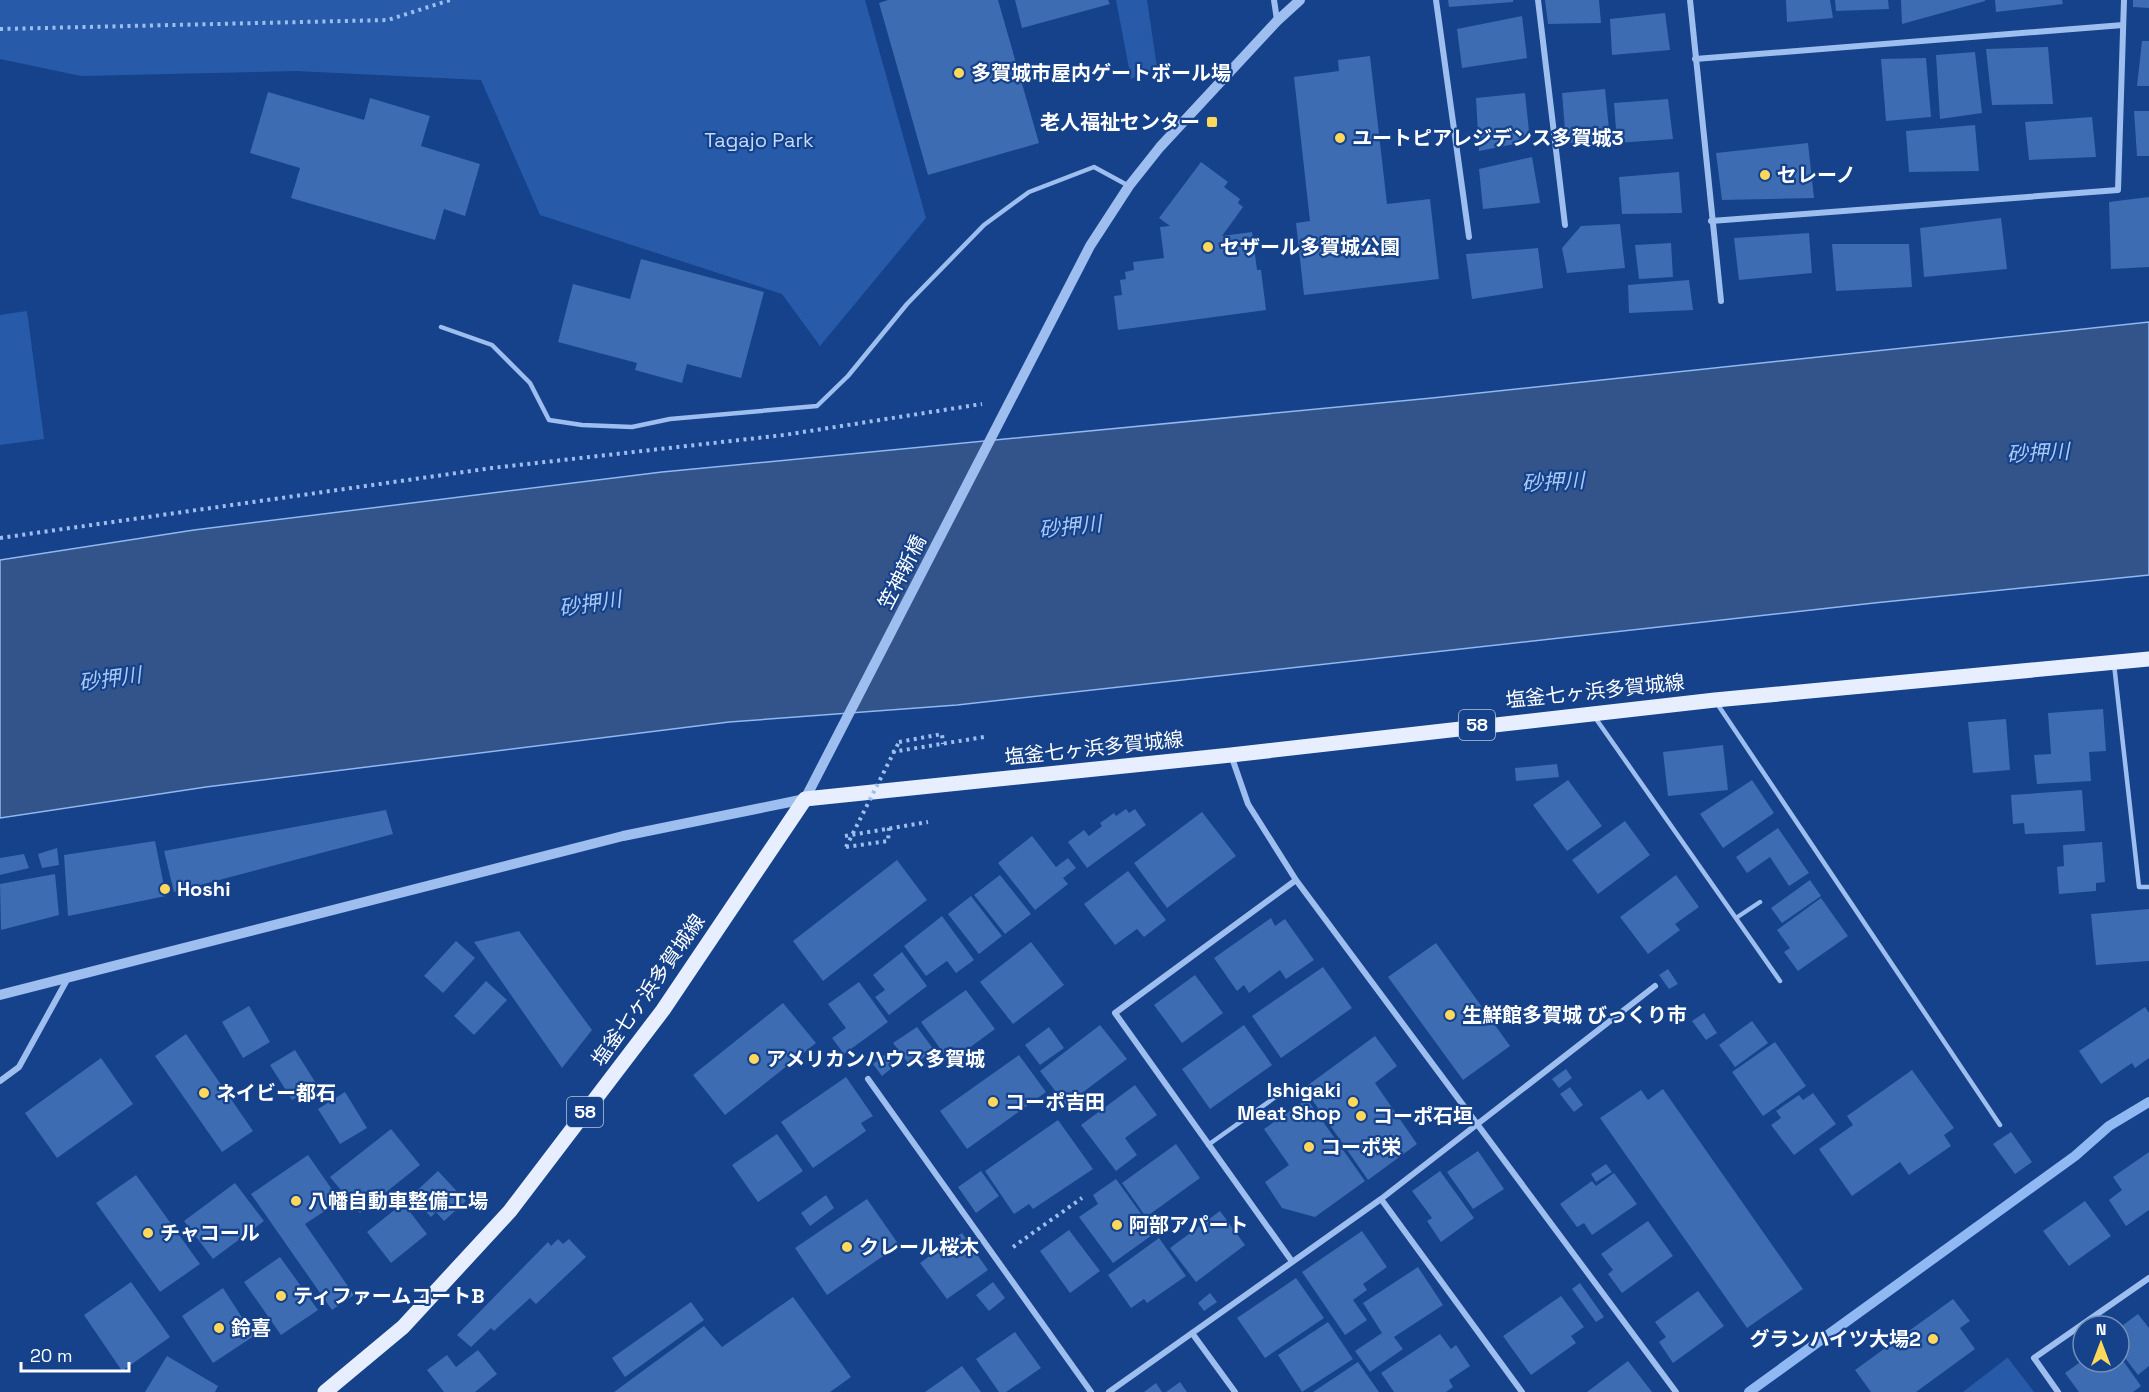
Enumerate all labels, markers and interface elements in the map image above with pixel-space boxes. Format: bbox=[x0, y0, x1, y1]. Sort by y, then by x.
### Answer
place label: 多賀城市屋内ゲートボール場 bbox=[971, 60, 1231, 86]
marker: 多賀城市屋内ゲートボール場 bbox=[952, 66, 966, 80]
place label: 老人福祉センター bbox=[1040, 109, 1200, 135]
marker: 老人福祉センター bbox=[1205, 115, 1219, 129]
place label: ユートピアレジデンス多賀城3 bbox=[1352, 125, 1624, 151]
park label: Tagajo Park bbox=[704, 127, 814, 153]
marker: ユートピアレジデンス多賀城3 bbox=[1333, 131, 1347, 145]
place label: セレーノ bbox=[1777, 162, 1856, 188]
marker: セレーノ bbox=[1758, 168, 1772, 182]
place label: セザール多賀城公園 bbox=[1220, 234, 1400, 260]
marker: セザール多賀城公園 bbox=[1201, 240, 1215, 254]
water label: 砂押川 bbox=[2006, 437, 2072, 468]
water label: 砂押川 bbox=[1521, 466, 1587, 497]
water label: 砂押川 bbox=[1037, 510, 1105, 543]
street label: 笠神新橋 bbox=[872, 530, 932, 614]
water label: 砂押川 bbox=[557, 585, 625, 622]
water label: 砂押川 bbox=[77, 660, 145, 696]
street label: 塩釜七ヶ浜多賀城線 bbox=[1504, 669, 1686, 713]
road number: 58 bbox=[1459, 710, 1495, 740]
street label: 塩釜七ヶ浜多賀城線 bbox=[1003, 726, 1185, 770]
place label: Hoshi bbox=[177, 876, 230, 902]
marker: Hoshi bbox=[158, 882, 172, 896]
street label: 塩釜七ヶ浜多賀城線 bbox=[586, 909, 710, 1071]
place label: 生鮮館多賀城 びっくり市 bbox=[1462, 1002, 1687, 1028]
marker: 生鮮館多賀城 びっくり市 bbox=[1443, 1008, 1457, 1022]
place label: アメリカンハウス多賀城 bbox=[766, 1046, 985, 1072]
marker: アメリカンハウス多賀城 bbox=[747, 1052, 761, 1066]
place label: Ishigaki Meat Shop bbox=[1237, 1077, 1341, 1126]
place label: ネイビー都石 bbox=[216, 1080, 336, 1106]
marker: ネイビー都石 bbox=[197, 1086, 211, 1100]
place label: コーポ吉田 bbox=[1005, 1089, 1105, 1115]
marker: コーポ吉田 bbox=[986, 1095, 1000, 1109]
marker: Ishigaki Meat Shop bbox=[1346, 1095, 1360, 1109]
road number: 58 bbox=[567, 1097, 603, 1127]
place label: コーポ石垣 bbox=[1373, 1103, 1473, 1129]
marker: コーポ石垣 bbox=[1354, 1109, 1368, 1123]
place label: コーポ栄 bbox=[1321, 1134, 1401, 1160]
marker: コーポ栄 bbox=[1302, 1140, 1316, 1154]
place label: 八幡自動車整備工場 bbox=[308, 1188, 488, 1214]
marker: 八幡自動車整備工場 bbox=[289, 1194, 303, 1208]
place label: 阿部アパート bbox=[1129, 1212, 1249, 1238]
marker: 阿部アパート bbox=[1110, 1218, 1124, 1232]
place label: チャコール bbox=[160, 1220, 260, 1246]
marker: チャコール bbox=[141, 1226, 155, 1240]
place label: クレール桜木 bbox=[859, 1234, 979, 1260]
marker: クレール桜木 bbox=[840, 1240, 854, 1254]
place label: ティファームコートB bbox=[293, 1283, 484, 1309]
marker: ティファームコートB bbox=[274, 1289, 288, 1303]
north arrow bbox=[2071, 1314, 2131, 1374]
place label: 鈴喜 bbox=[231, 1315, 271, 1341]
text: N bbox=[2096, 1319, 2106, 1340]
marker: 鈴喜 bbox=[212, 1321, 226, 1335]
place label: グランハイツ大場2 bbox=[1750, 1326, 1921, 1352]
marker: グランハイツ大場2 bbox=[1926, 1332, 1940, 1346]
scale bar bbox=[21, 1335, 129, 1373]
text: 20 m bbox=[30, 1344, 73, 1367]

